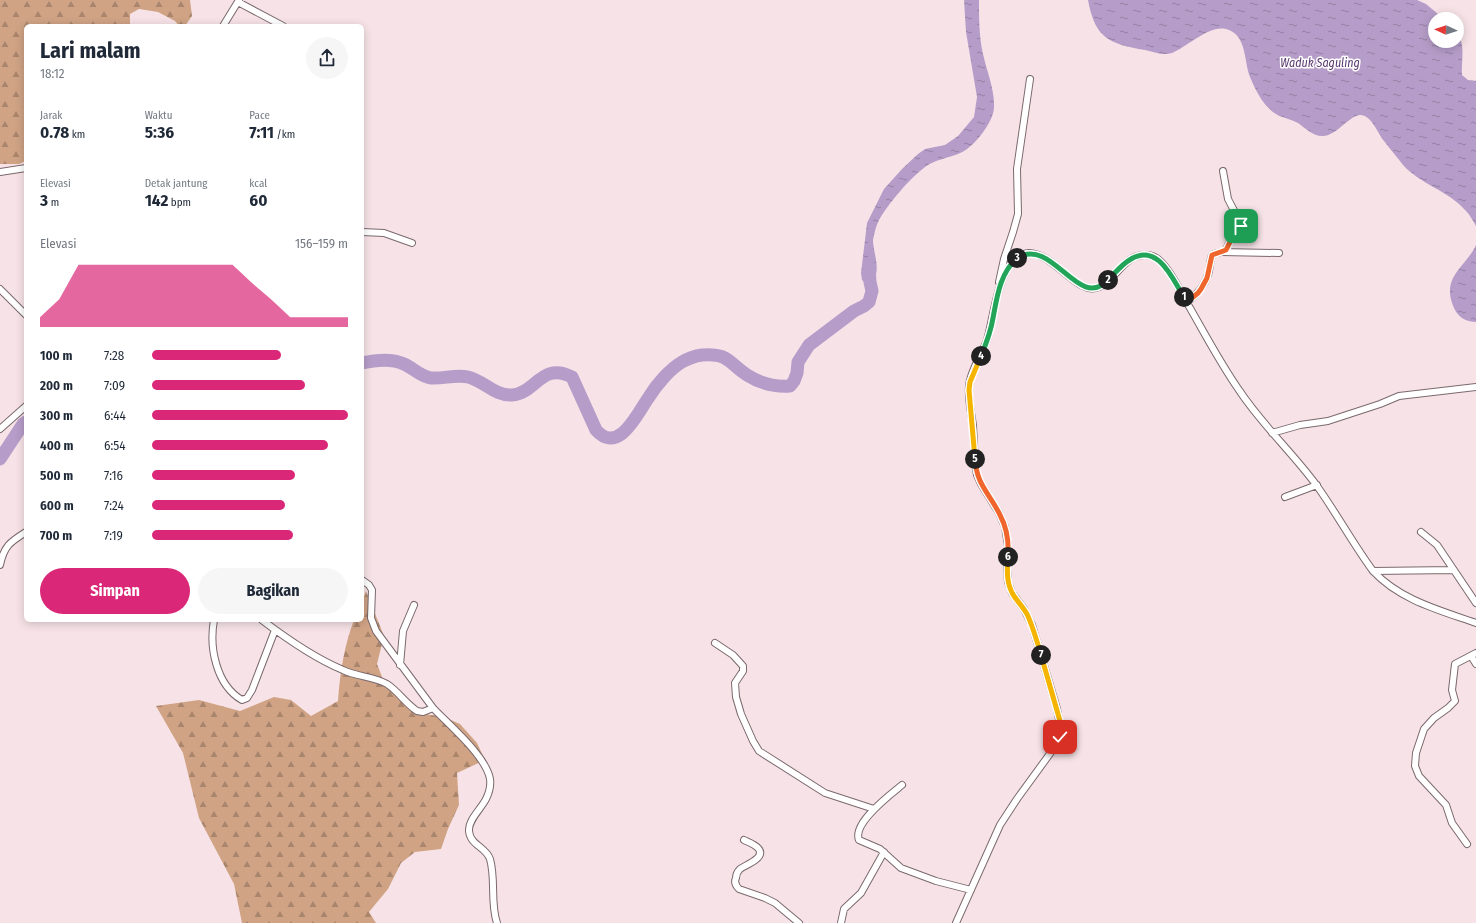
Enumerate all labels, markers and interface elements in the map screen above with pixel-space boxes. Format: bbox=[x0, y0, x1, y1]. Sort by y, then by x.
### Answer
north arrow bbox=[1428, 12, 1464, 48]
map controls bbox=[1428, 12, 1464, 48]
text: Lari malam bbox=[40, 37, 141, 64]
button: share bbox=[306, 37, 348, 79]
water label: Waduk Saguling bbox=[1280, 56, 1360, 70]
text: 18:12 bbox=[40, 66, 65, 81]
text: Jarak bbox=[40, 109, 62, 122]
text: Waktu bbox=[145, 109, 172, 122]
text: Pace bbox=[249, 109, 270, 122]
text: 0.78 bbox=[40, 122, 69, 143]
text: 5:36 bbox=[145, 122, 174, 143]
text: 7:11 bbox=[249, 122, 274, 143]
text: km bbox=[69, 128, 85, 141]
text: /km bbox=[274, 128, 295, 141]
text: Elevasi bbox=[40, 177, 71, 190]
text: Detak jantung bbox=[145, 177, 207, 190]
text: kcal bbox=[249, 177, 267, 190]
text: 3 bbox=[40, 190, 48, 211]
text: 142 bbox=[145, 190, 168, 211]
text: 60 bbox=[249, 190, 268, 211]
text: m bbox=[48, 196, 59, 209]
text: bpm bbox=[168, 196, 191, 209]
pin bbox=[1224, 209, 1258, 243]
icon: arrive bbox=[1230, 215, 1252, 237]
text: Elevasi bbox=[40, 236, 76, 251]
text: 156–159 m bbox=[295, 236, 348, 251]
pin: 3 bbox=[1007, 248, 1027, 268]
text: 3 bbox=[1014, 251, 1020, 264]
pin: 2 bbox=[1098, 270, 1118, 290]
text: 2 bbox=[1105, 273, 1111, 286]
pin: 1 bbox=[1174, 287, 1194, 307]
text: 1 bbox=[1182, 290, 1186, 303]
pin: 4 bbox=[971, 346, 991, 366]
text: 100 m bbox=[40, 348, 72, 363]
text: 7:28 bbox=[104, 348, 124, 363]
text: 4 bbox=[978, 349, 984, 362]
text: 200 m bbox=[40, 378, 73, 393]
text: 7:09 bbox=[104, 378, 125, 393]
text: 300 m bbox=[40, 408, 73, 423]
text: 6:44 bbox=[104, 408, 126, 423]
text: 400 m bbox=[40, 438, 74, 453]
text: 6:54 bbox=[104, 438, 126, 453]
pin: 5 bbox=[965, 449, 985, 469]
text: 5 bbox=[972, 452, 978, 465]
text: 500 m bbox=[40, 468, 73, 483]
text: 7:16 bbox=[104, 468, 123, 483]
text: 600 m bbox=[40, 498, 74, 513]
text: 7:24 bbox=[104, 498, 124, 513]
text: 700 m bbox=[40, 528, 72, 543]
text: 7:19 bbox=[104, 528, 123, 543]
pin: 6 bbox=[998, 547, 1018, 567]
text: 6 bbox=[1005, 550, 1011, 563]
button: Simpan bbox=[40, 568, 190, 614]
button: Bagikan bbox=[198, 568, 348, 614]
pin: 7 bbox=[1031, 645, 1051, 665]
text: 7 bbox=[1039, 648, 1043, 661]
pin bbox=[1043, 720, 1077, 754]
icon: check bbox=[1049, 726, 1071, 748]

